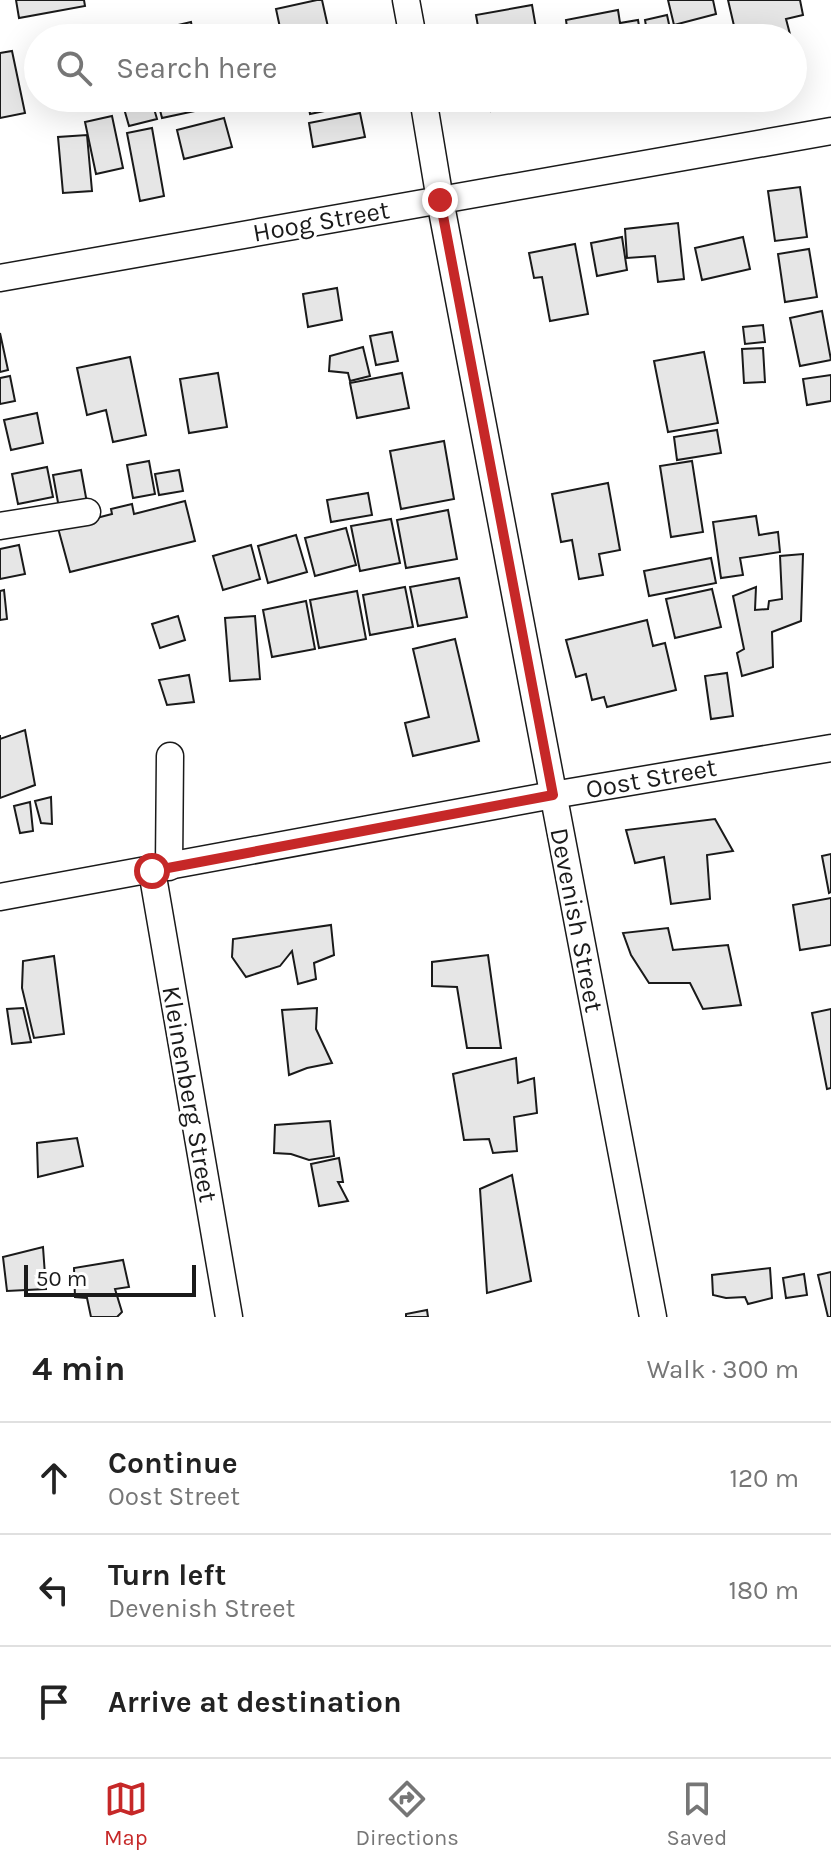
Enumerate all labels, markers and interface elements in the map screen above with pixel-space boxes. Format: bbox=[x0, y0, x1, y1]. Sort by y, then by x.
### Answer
search box bbox=[24, 24, 807, 112]
icon: search bbox=[52, 46, 96, 90]
text: Search here bbox=[116, 50, 277, 86]
route end bbox=[422, 182, 458, 218]
street label: Hoog Street bbox=[250, 194, 392, 249]
street label: Oost Street bbox=[583, 752, 719, 805]
street label: Devenish Street bbox=[543, 825, 610, 1015]
route start bbox=[134, 853, 170, 889]
street label: Kleinenberg Street bbox=[155, 984, 224, 1205]
scale bar bbox=[24, 1261, 196, 1297]
text: 50 m bbox=[36, 1266, 87, 1292]
text: 4 min bbox=[32, 1349, 125, 1389]
text: Walk · 300 m bbox=[647, 1354, 799, 1385]
text: Continue bbox=[108, 1445, 238, 1481]
icon: ahead bbox=[32, 1456, 76, 1500]
text: 120 m bbox=[729, 1463, 799, 1494]
text: Oost Street bbox=[108, 1481, 240, 1512]
text: Turn left bbox=[108, 1557, 226, 1593]
icon: left bbox=[32, 1568, 76, 1612]
text: 180 m bbox=[729, 1575, 799, 1606]
text: Devenish Street bbox=[108, 1593, 295, 1624]
icon: arrive bbox=[32, 1680, 76, 1724]
text: Arrive at destination bbox=[108, 1684, 402, 1720]
tab: Map bbox=[104, 1777, 148, 1851]
tab: Directions bbox=[355, 1777, 459, 1851]
tab: Saved bbox=[666, 1777, 727, 1851]

